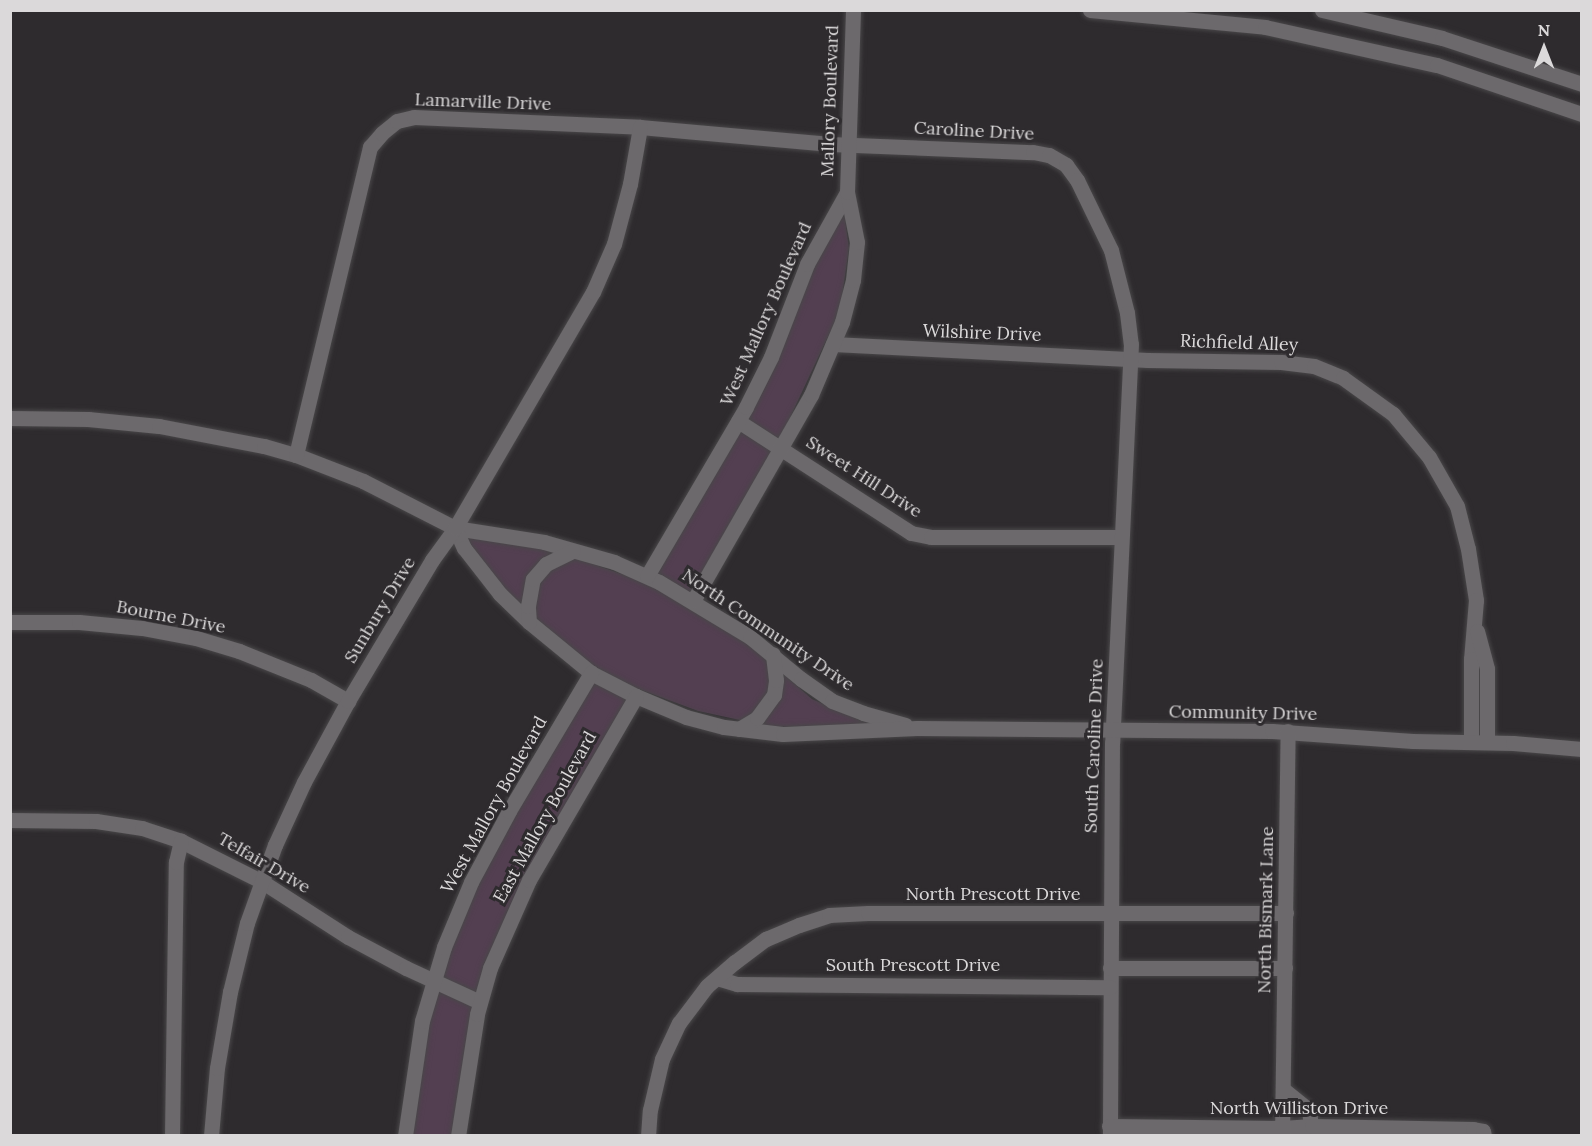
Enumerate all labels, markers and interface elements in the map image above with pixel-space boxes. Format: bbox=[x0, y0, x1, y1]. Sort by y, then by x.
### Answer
north arrow bbox=[1514, 18, 1574, 78]
text: N bbox=[1538, 20, 1550, 40]
street label: Mallory Boulevard bbox=[817, 25, 843, 177]
street label: Lamarville Drive bbox=[414, 89, 552, 115]
street label: Caroline Drive bbox=[913, 117, 1035, 145]
street label: West Mallory Boulevard bbox=[716, 219, 816, 409]
street label: Wilshire Drive bbox=[922, 320, 1042, 346]
street label: Richfield Alley bbox=[1180, 330, 1298, 356]
street label: Sweet Hill Drive bbox=[802, 431, 926, 523]
street label: Sunbury Drive bbox=[340, 553, 420, 667]
street label: North Community Drive bbox=[678, 564, 858, 696]
street label: Bourne Drive bbox=[115, 596, 227, 638]
street label: South Caroline Drive bbox=[1080, 658, 1108, 834]
street label: Community Drive bbox=[1169, 701, 1317, 725]
street label: West Mallory Boulevard bbox=[436, 713, 552, 897]
street label: East Mallory Boulevard bbox=[489, 728, 601, 906]
street label: North Bismark Lane bbox=[1254, 826, 1278, 994]
street label: Telfair Drive bbox=[214, 828, 314, 898]
street label: North Prescott Drive bbox=[905, 883, 1081, 905]
street label: South Prescott Drive bbox=[826, 954, 1000, 976]
street label: North Williston Drive bbox=[1210, 1097, 1388, 1119]

